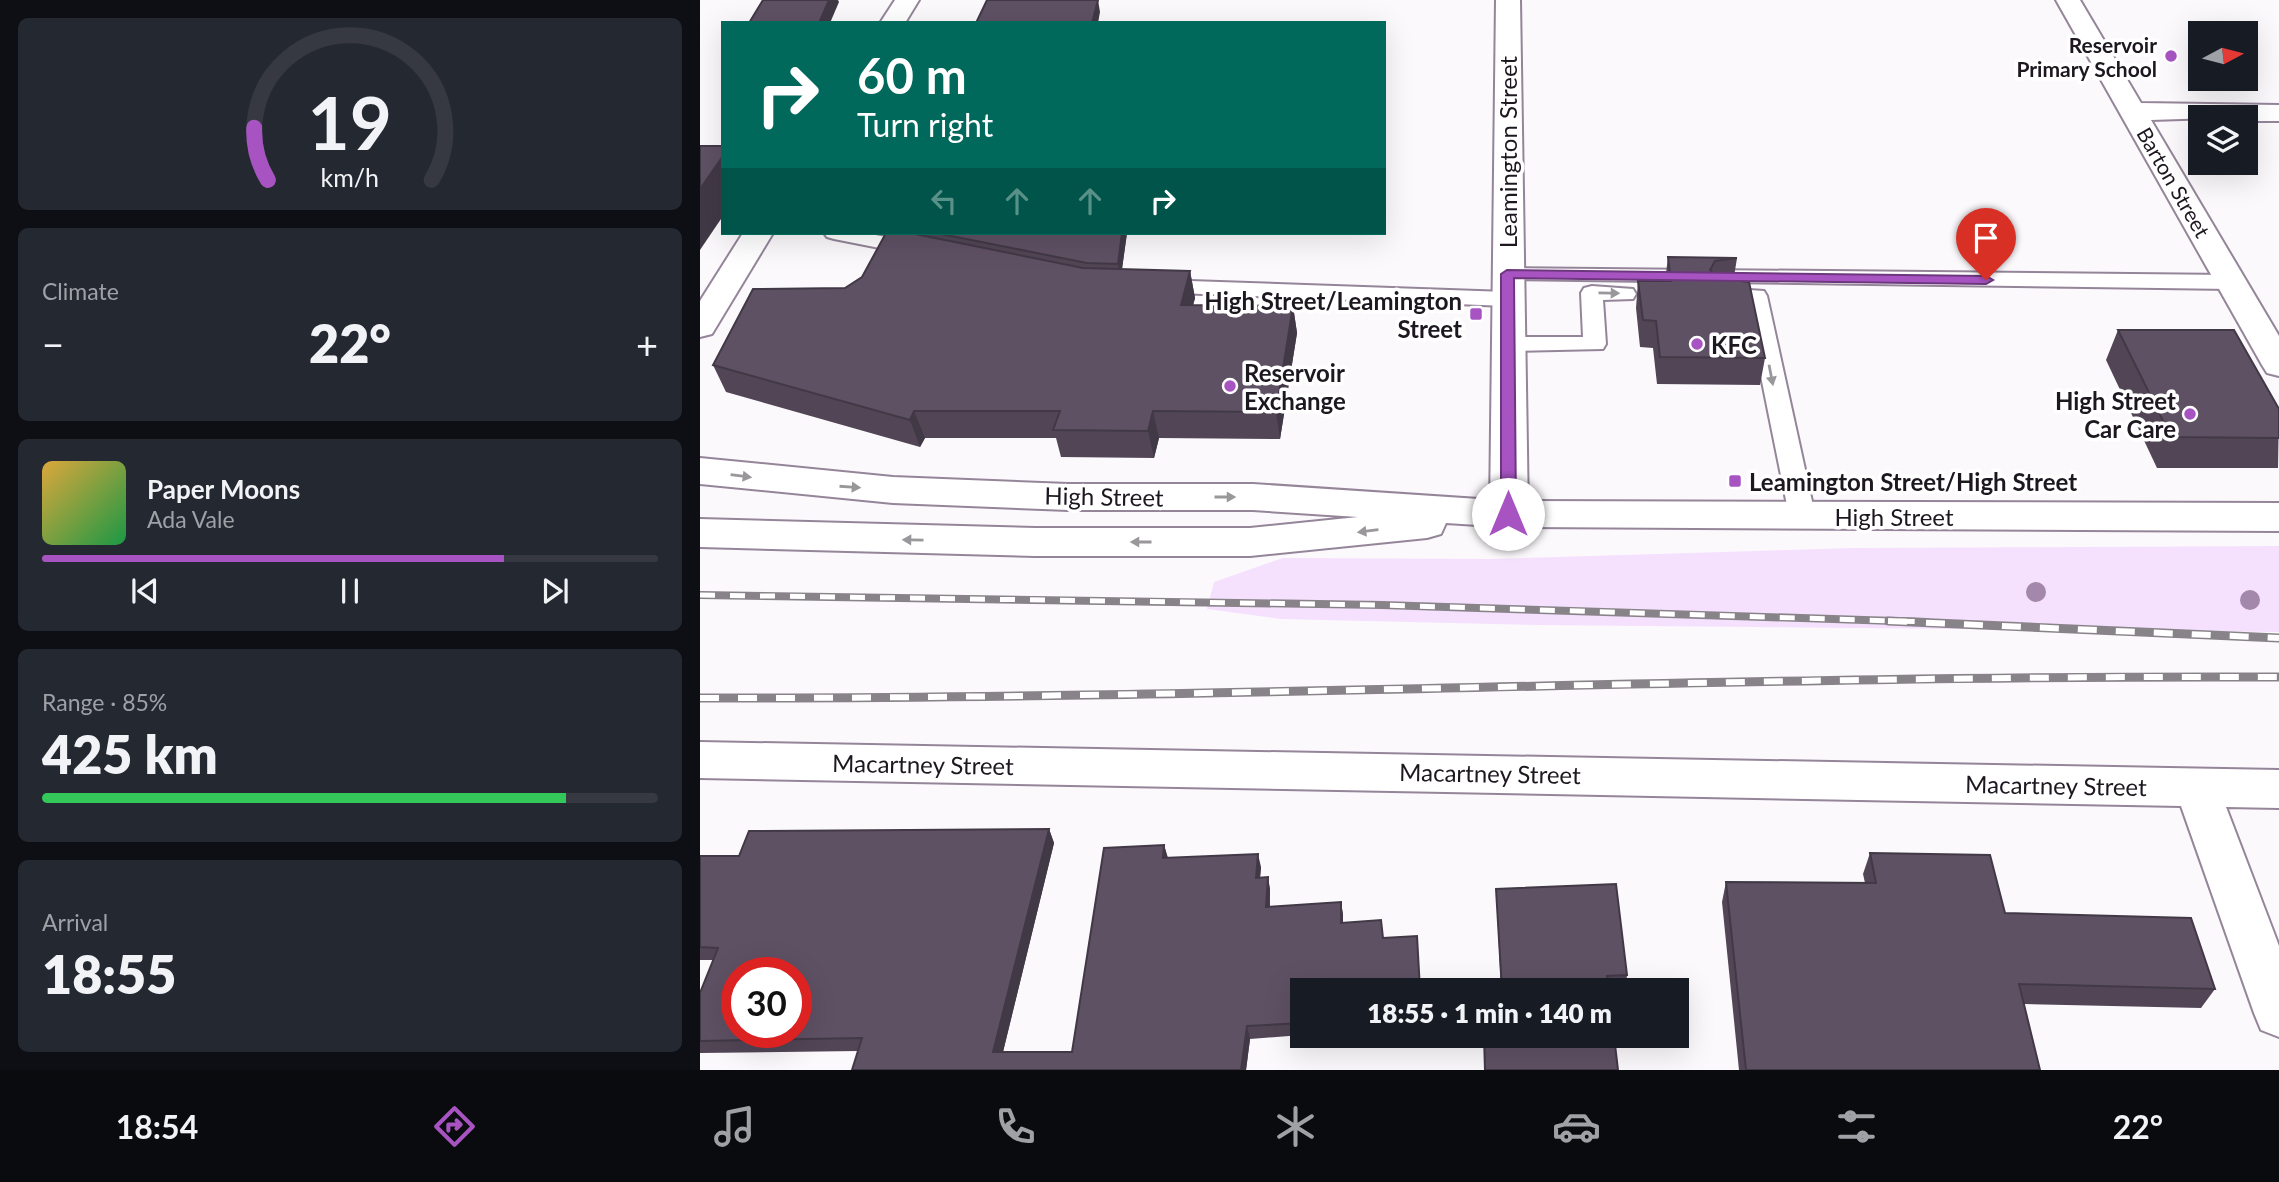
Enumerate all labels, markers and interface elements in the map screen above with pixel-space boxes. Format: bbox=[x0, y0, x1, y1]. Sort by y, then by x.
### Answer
north arrow bbox=[2188, 21, 2258, 91]
map controls bbox=[2188, 21, 2258, 175]
place label: Reservoir Primary School bbox=[2016, 32, 2157, 81]
text: 60 m bbox=[857, 46, 967, 104]
marker: Reservoir Primary School bbox=[2163, 48, 2179, 64]
icon: right bbox=[742, 49, 833, 140]
street label: Leamington Street bbox=[1493, 55, 1522, 248]
text: 19 bbox=[308, 79, 392, 167]
text: Turn right bbox=[857, 105, 993, 144]
button: layers bbox=[2188, 105, 2258, 175]
street label: Barton Street bbox=[2132, 122, 2216, 242]
text: km/h bbox=[321, 162, 379, 192]
icon: left bbox=[925, 182, 963, 220]
icon: ahead bbox=[998, 182, 1036, 220]
icon: ahead bbox=[1071, 182, 1109, 220]
icon: right bbox=[1144, 182, 1182, 220]
pin bbox=[1956, 208, 2016, 280]
icon: arrive bbox=[1967, 219, 2005, 257]
text: Climate bbox=[42, 277, 119, 305]
place label: High Street/Leamington Street bbox=[1204, 286, 1462, 343]
one-way arrow bbox=[1598, 288, 1620, 299]
marker: High Street/Leamington Street bbox=[1468, 306, 1484, 322]
text: 22° bbox=[309, 312, 391, 374]
text: − bbox=[42, 321, 64, 367]
text: + bbox=[636, 321, 658, 367]
place label: KFC bbox=[1711, 330, 1757, 359]
marker: KFC bbox=[1689, 336, 1705, 352]
place label: Reservoir Exchange bbox=[1244, 358, 1346, 415]
one-way arrow bbox=[1766, 364, 1777, 386]
marker: Reservoir Exchange bbox=[1222, 378, 1238, 394]
place label: High Street Car Care bbox=[2055, 386, 2176, 443]
marker: High Street Car Care bbox=[2182, 406, 2198, 422]
place label: Leamington Street/High Street bbox=[1749, 467, 2077, 496]
one-way arrow bbox=[730, 470, 752, 481]
text: Paper Moons bbox=[147, 473, 300, 505]
marker: Leamington Street/High Street bbox=[1727, 473, 1743, 489]
position arrow bbox=[1471, 477, 1545, 551]
street label: High Street bbox=[1044, 480, 1164, 512]
one-way arrow bbox=[840, 482, 862, 493]
one-way arrow bbox=[1214, 491, 1236, 503]
street label: High Street bbox=[1834, 502, 1954, 531]
text: Ada Vale bbox=[147, 505, 235, 533]
one-way arrow bbox=[1357, 526, 1379, 537]
one-way arrow bbox=[902, 534, 924, 546]
one-way arrow bbox=[1130, 536, 1152, 548]
icon: previous bbox=[126, 572, 164, 610]
icon: pause bbox=[331, 572, 369, 610]
icon: next bbox=[536, 572, 574, 610]
text: Range · 85% bbox=[42, 688, 167, 716]
text: 425 km bbox=[42, 723, 218, 785]
street label: Macartney Street bbox=[832, 748, 1014, 780]
street label: Macartney Street bbox=[1399, 757, 1581, 789]
street label: Macartney Street bbox=[1965, 769, 2147, 801]
text: Arrival bbox=[42, 908, 108, 936]
text: 18:55 bbox=[42, 943, 176, 1005]
speed limit sign: 30 bbox=[721, 957, 812, 1048]
text: 18:55 · 1 min · 140 m bbox=[1367, 997, 1612, 1029]
icon: directions bbox=[430, 1102, 479, 1151]
icon: music bbox=[710, 1102, 759, 1151]
icon: phone bbox=[991, 1102, 1040, 1151]
icon: climate bbox=[1271, 1102, 1320, 1151]
icon: car bbox=[1552, 1102, 1601, 1151]
icon: filters bbox=[1832, 1102, 1881, 1151]
text: 18:54 bbox=[116, 1107, 198, 1146]
text: 22° bbox=[2113, 1107, 2163, 1146]

